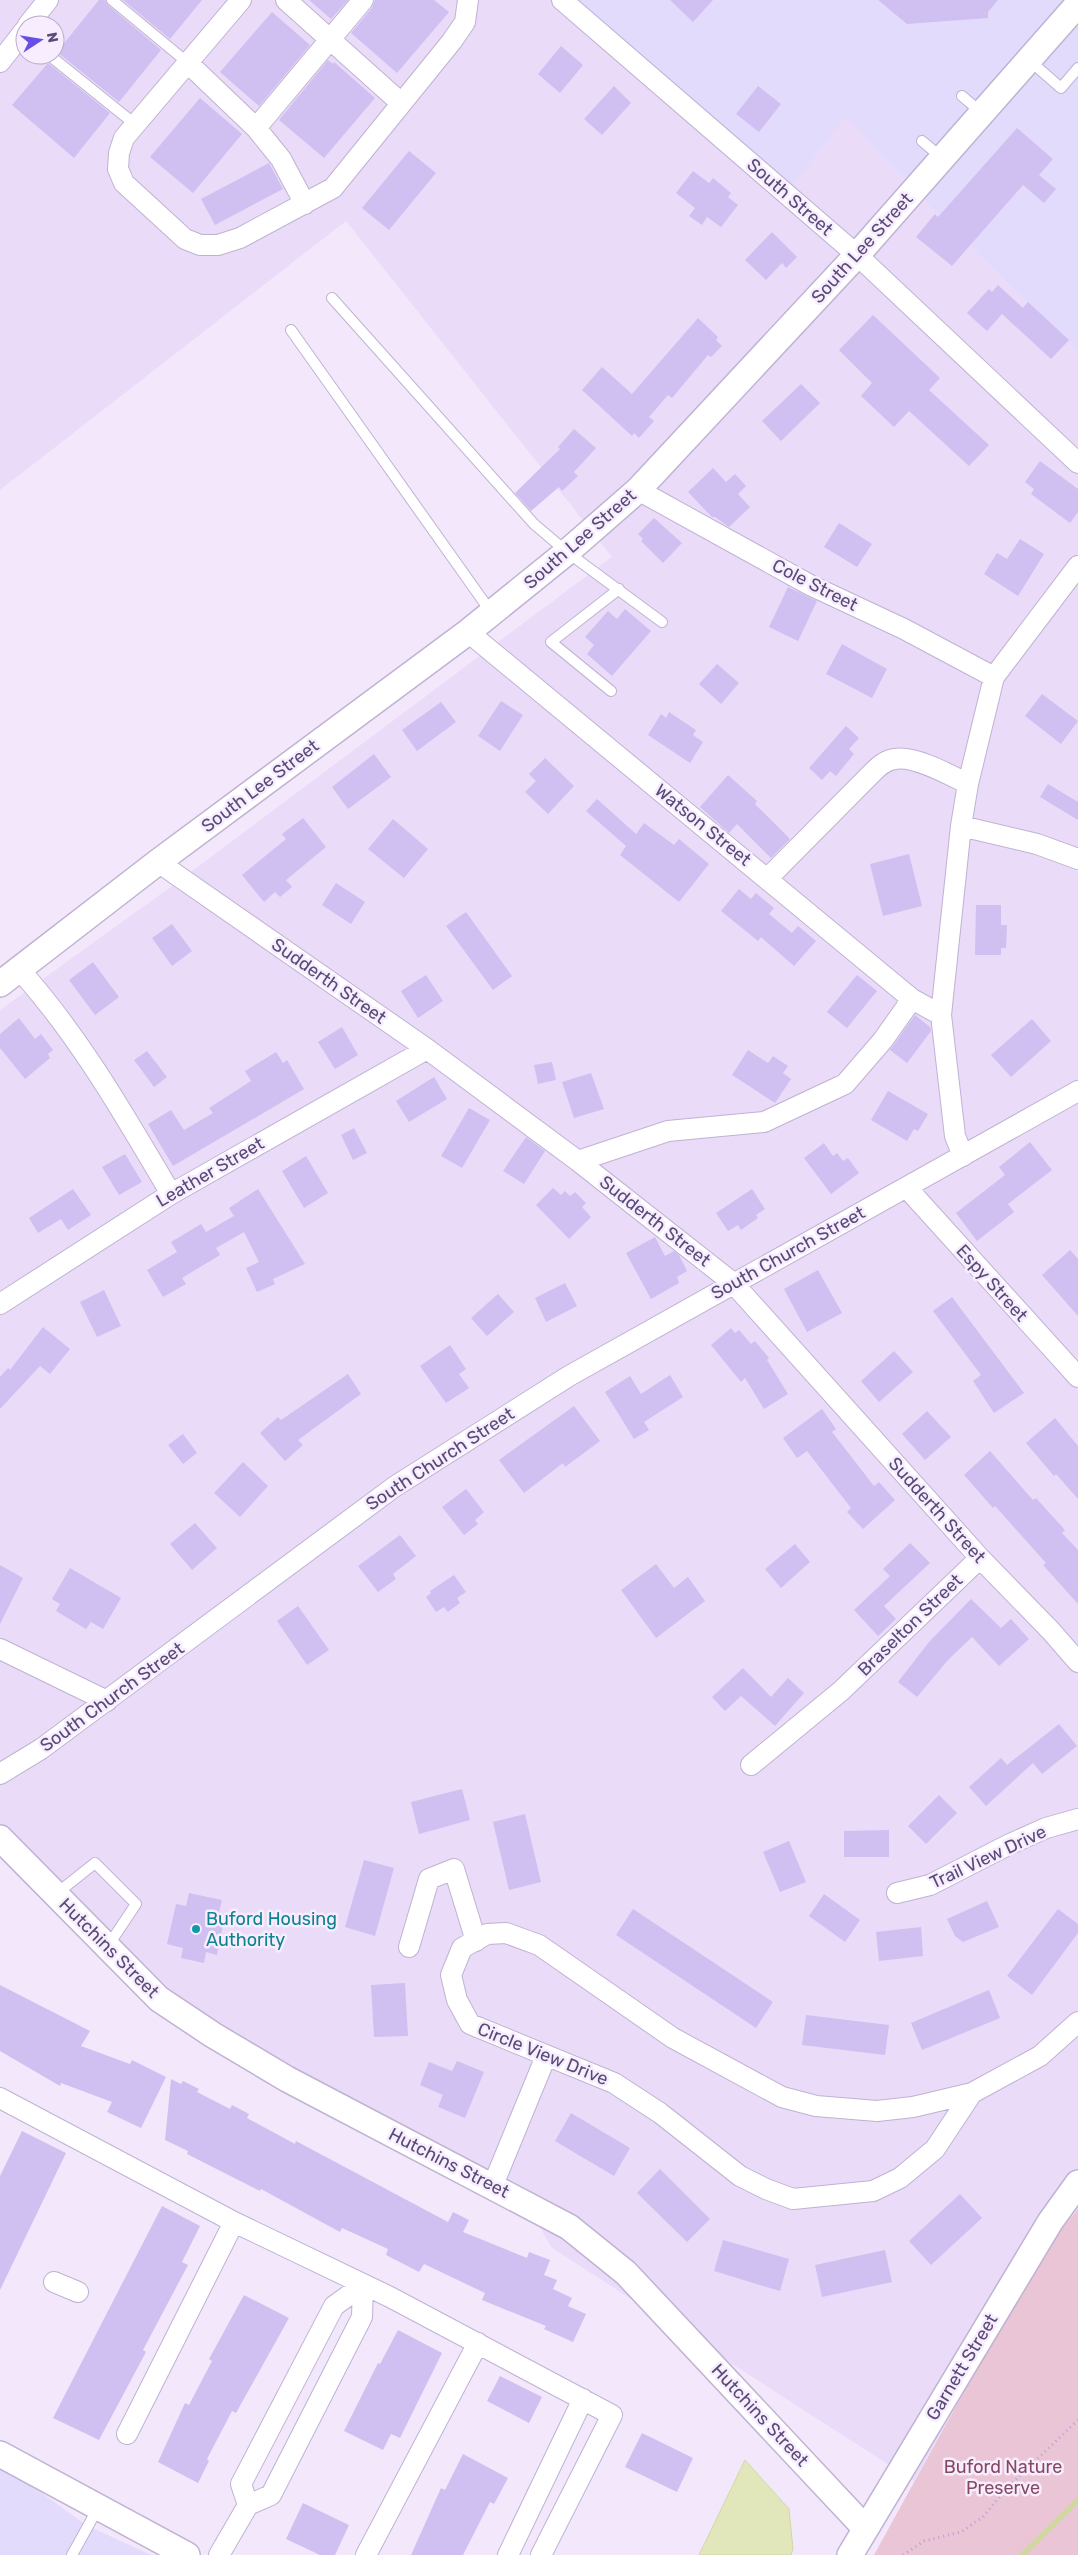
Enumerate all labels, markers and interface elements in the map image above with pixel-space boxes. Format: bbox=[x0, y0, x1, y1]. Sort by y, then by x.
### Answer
north arrow bbox=[15, 15, 65, 65]
text: N bbox=[43, 31, 62, 44]
street label: South Street bbox=[742, 154, 838, 240]
street label: South Lee Street bbox=[807, 188, 917, 308]
street label: South Lee Street bbox=[519, 484, 641, 594]
street label: Cole Street bbox=[768, 554, 862, 616]
street label: South Lee Street bbox=[197, 735, 323, 837]
street label: Watson Street bbox=[650, 779, 756, 871]
street label: Sudderth Street bbox=[267, 933, 391, 1029]
street label: Leather Street bbox=[152, 1132, 268, 1212]
street label: Sudderth Street bbox=[595, 1171, 715, 1271]
street label: South Church Street bbox=[707, 1202, 869, 1304]
street label: Espy Street bbox=[952, 1240, 1032, 1326]
street label: South Church Street bbox=[362, 1403, 518, 1515]
street label: Sudderth Street bbox=[884, 1453, 990, 1567]
street label: Braselton Street bbox=[853, 1569, 967, 1681]
street label: South Church Street bbox=[36, 1637, 188, 1757]
street label: Trail View Drive bbox=[926, 1820, 1050, 1894]
street label: Hutchins Street bbox=[54, 1893, 164, 2003]
place label: Buford Housing Authority bbox=[206, 1908, 337, 1951]
marker: Buford Housing Authority bbox=[190, 1923, 202, 1935]
street label: Circle View Drive bbox=[474, 2018, 612, 2090]
street label: Hutchins Street bbox=[385, 2123, 513, 2203]
street label: Garnett Street bbox=[922, 2310, 1002, 2424]
street label: Hutchins Street bbox=[707, 2359, 813, 2471]
park label: Buford Nature Preserve bbox=[944, 2456, 1062, 2499]

